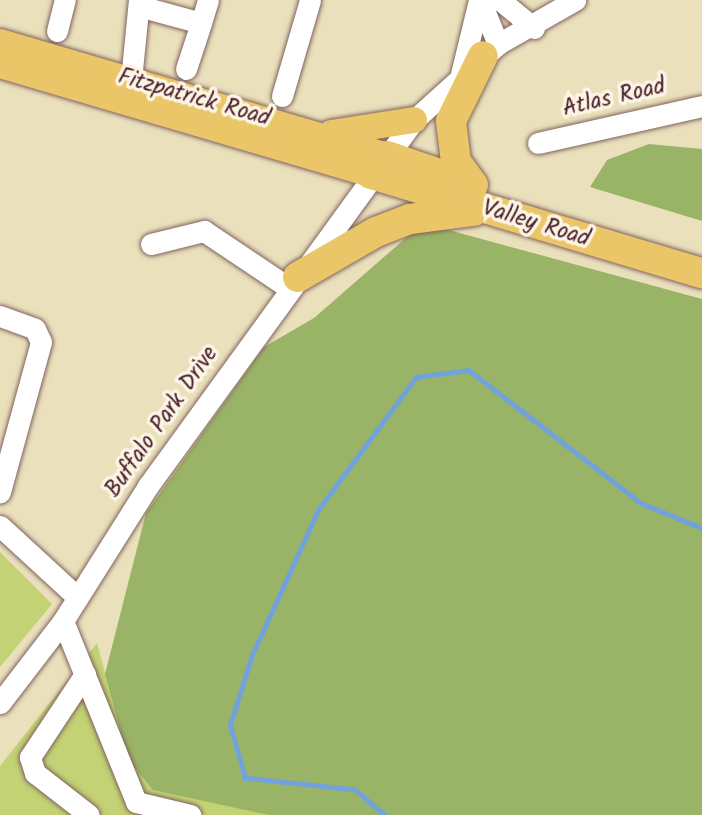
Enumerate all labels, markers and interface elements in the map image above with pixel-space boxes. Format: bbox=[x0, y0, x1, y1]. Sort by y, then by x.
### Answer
street label: Fitzpatrick Road bbox=[115, 63, 273, 133]
street label: Atlas Road bbox=[560, 73, 668, 123]
street label: Valley Road bbox=[479, 195, 593, 253]
street label: Buffalo Park Drive bbox=[100, 341, 224, 503]

